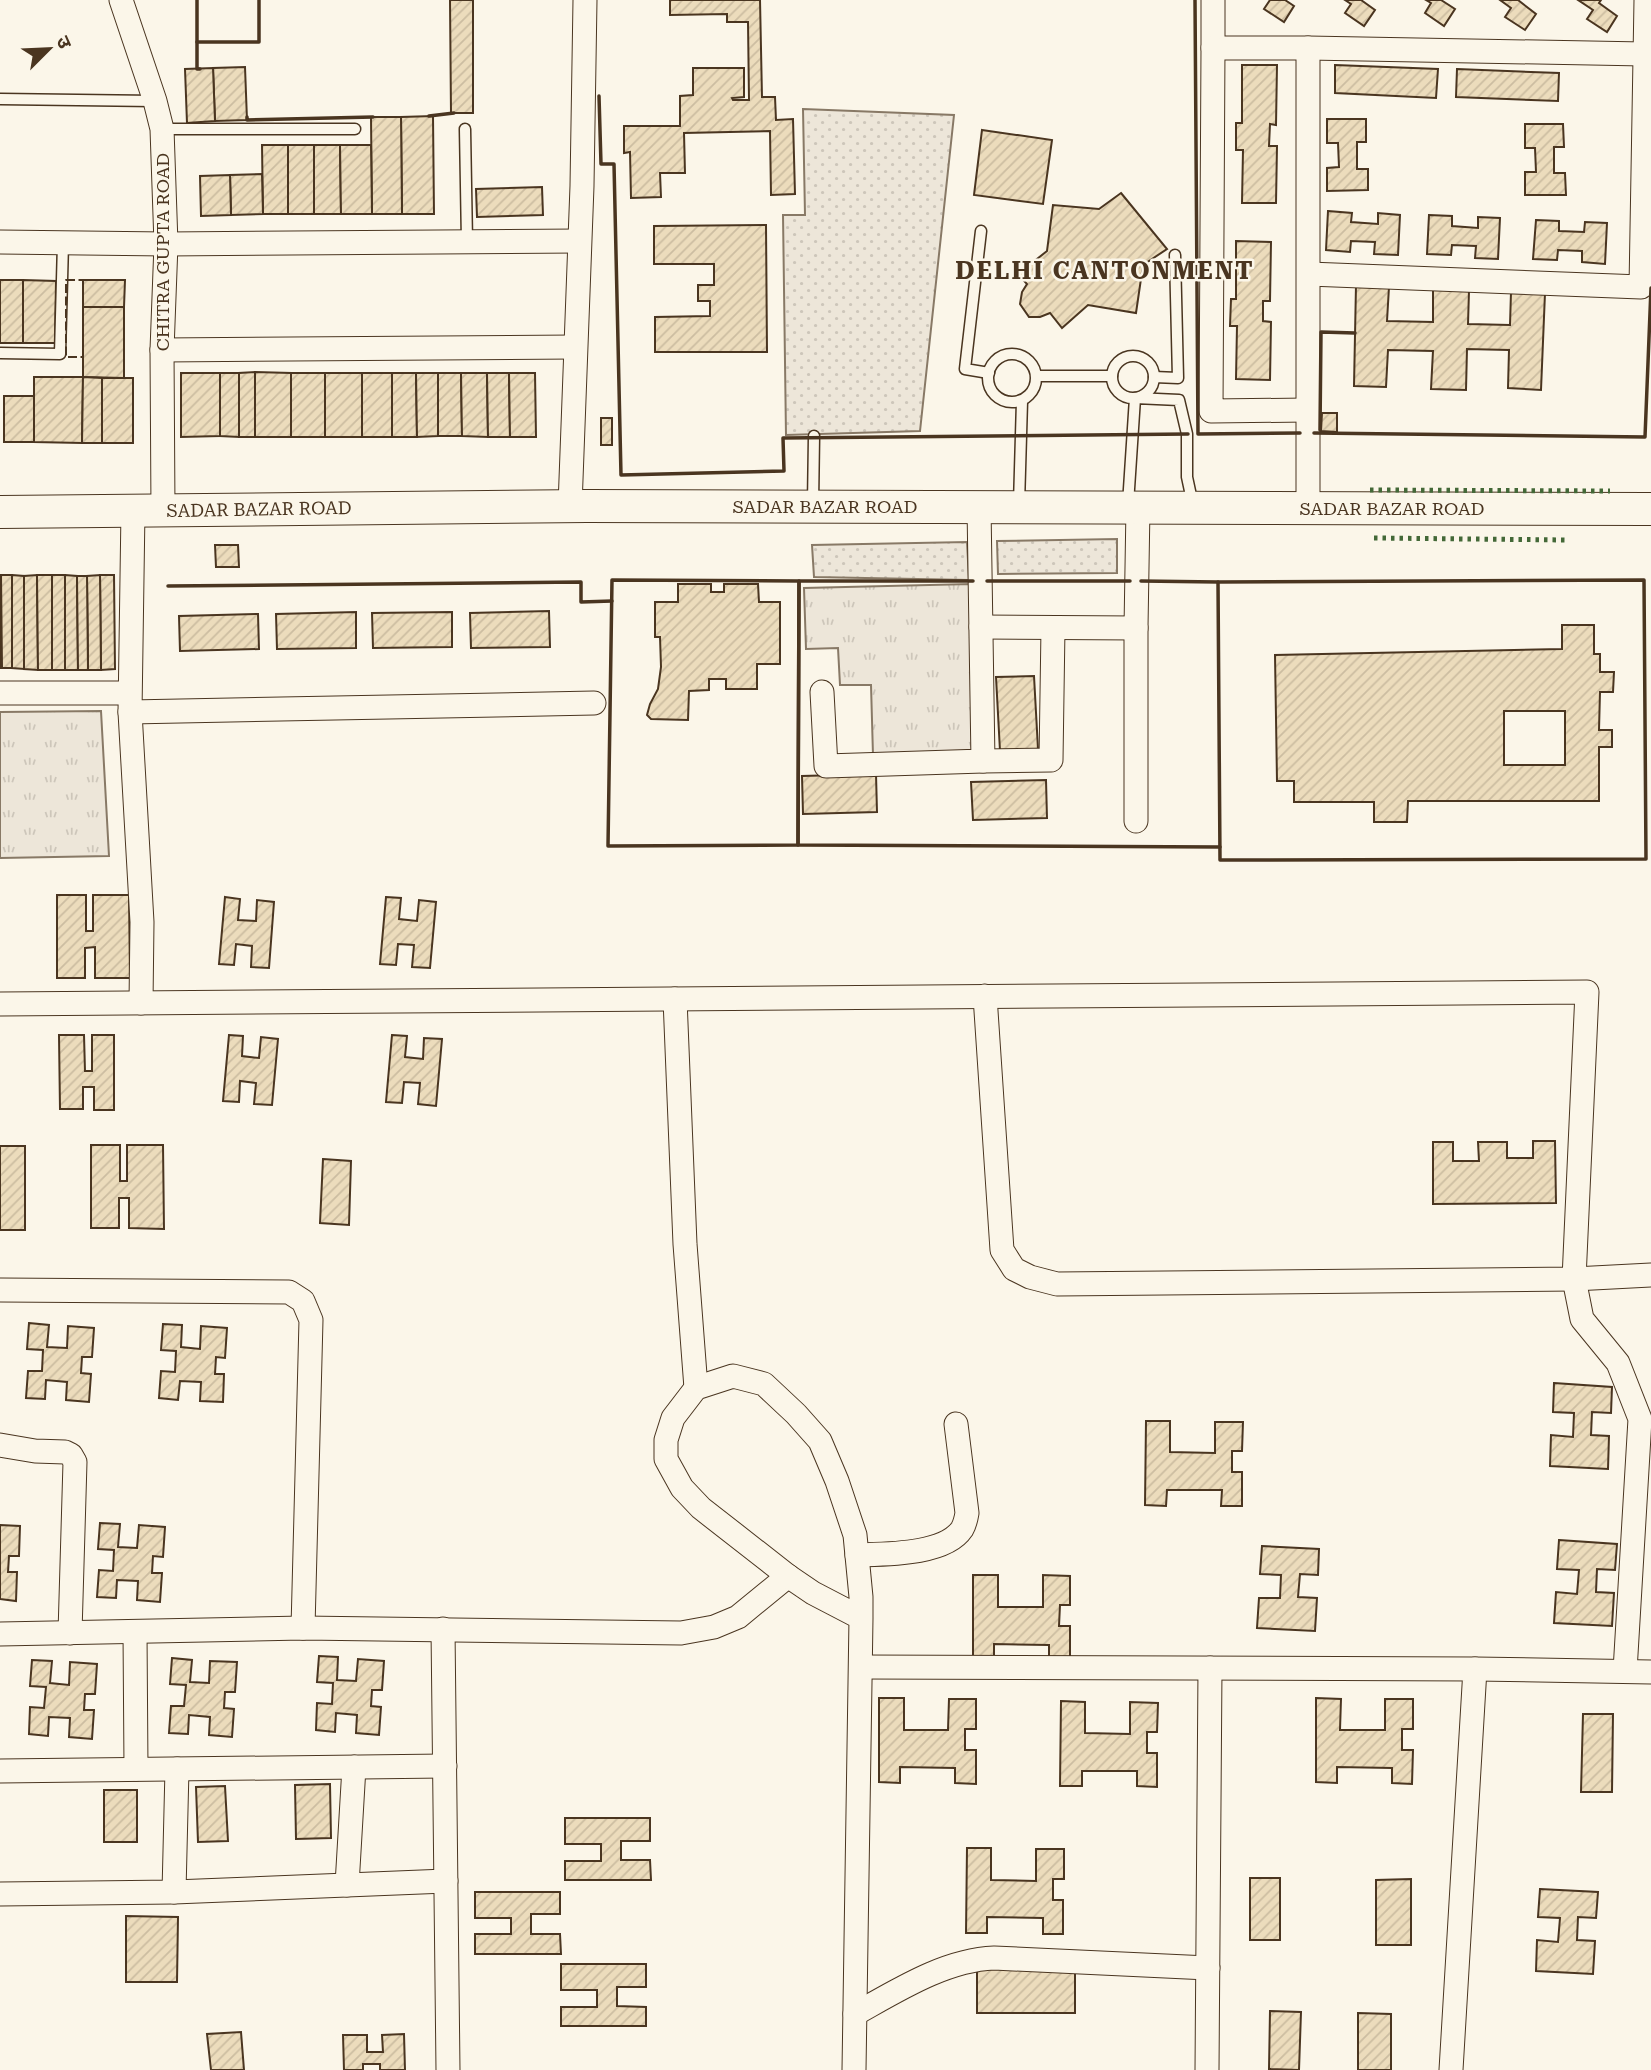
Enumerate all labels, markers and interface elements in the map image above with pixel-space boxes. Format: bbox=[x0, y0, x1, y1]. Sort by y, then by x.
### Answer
north arrow bbox=[14, 14, 84, 84]
text: उ bbox=[51, 33, 77, 53]
street label: CHITRA GUPTA ROAD bbox=[152, 153, 173, 351]
district label: DELHI CANTONMENT bbox=[955, 257, 1255, 285]
street label: SADAR BAZAR ROAD bbox=[732, 496, 918, 517]
street label: SADAR BAZAR ROAD bbox=[166, 497, 352, 521]
street label: SADAR BAZAR ROAD bbox=[1299, 498, 1485, 519]

